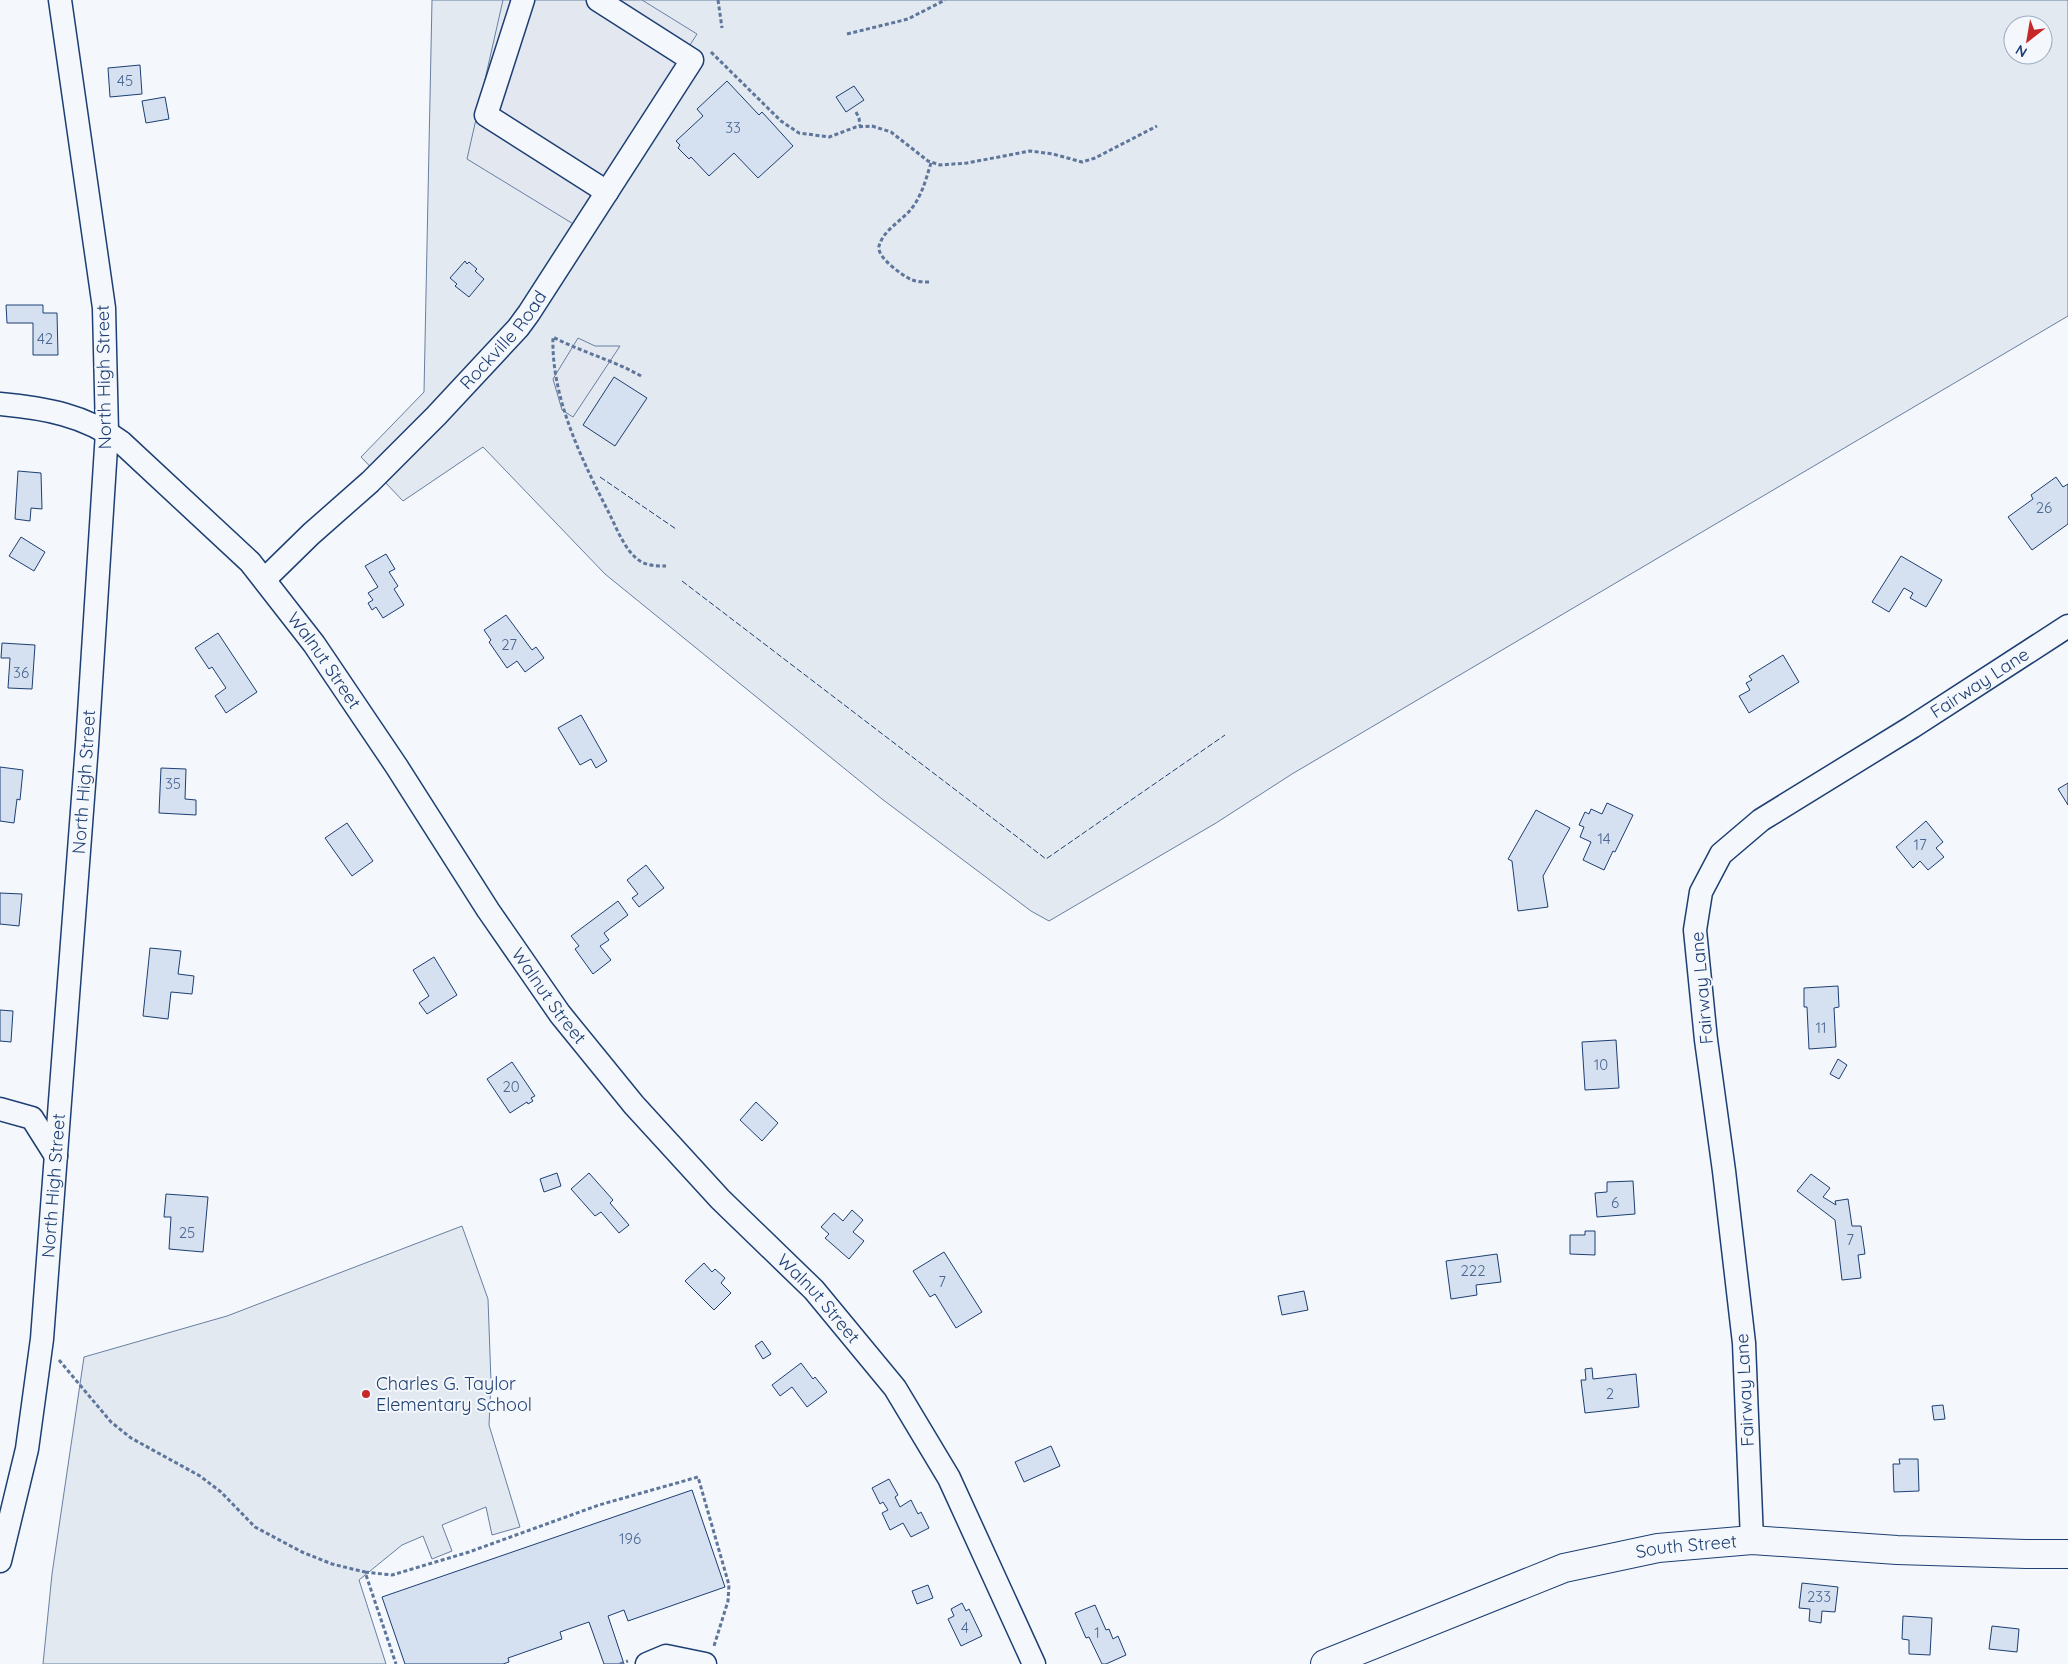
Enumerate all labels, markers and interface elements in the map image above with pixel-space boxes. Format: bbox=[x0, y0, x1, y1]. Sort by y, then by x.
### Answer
north arrow bbox=[2003, 15, 2053, 65]
text: N bbox=[2012, 41, 2030, 62]
house number: 45 bbox=[117, 71, 133, 90]
house number: 33 bbox=[725, 118, 741, 137]
street label: Rockville Road bbox=[455, 286, 551, 394]
street label: North High Street bbox=[91, 305, 116, 449]
house number: 42 bbox=[37, 329, 53, 348]
house number: 26 bbox=[2036, 498, 2052, 517]
street label: Walnut Street bbox=[282, 607, 366, 713]
house number: 27 bbox=[501, 635, 517, 654]
street label: Fairway Lane bbox=[1926, 642, 2033, 723]
house number: 36 bbox=[13, 663, 29, 682]
street label: North High Street bbox=[67, 709, 100, 855]
house number: 35 bbox=[165, 774, 181, 793]
house number: 14 bbox=[1597, 829, 1611, 848]
house number: 17 bbox=[1913, 835, 1927, 854]
street label: Fairway Lane bbox=[1685, 931, 1718, 1045]
street label: Walnut Street bbox=[507, 943, 592, 1048]
house number: 11 bbox=[1815, 1018, 1827, 1037]
house number: 10 bbox=[1594, 1055, 1608, 1074]
house number: 20 bbox=[502, 1077, 520, 1096]
street label: North High Street bbox=[36, 1113, 70, 1259]
house number: 6 bbox=[1611, 1193, 1619, 1212]
house number: 25 bbox=[179, 1223, 195, 1242]
house number: 7 bbox=[1846, 1230, 1854, 1249]
street label: Walnut Street bbox=[772, 1248, 865, 1348]
house number: 222 bbox=[1461, 1261, 1485, 1280]
house number: 7 bbox=[938, 1272, 946, 1291]
street label: Fairway Lane bbox=[1730, 1333, 1759, 1447]
place label: Charles G. Taylor Elementary School bbox=[376, 1372, 532, 1416]
house number: 2 bbox=[1606, 1384, 1614, 1403]
marker: Charles G. Taylor Elementary School bbox=[360, 1388, 372, 1400]
house number: 196 bbox=[619, 1529, 641, 1548]
street label: South Street bbox=[1633, 1529, 1738, 1563]
house number: 233 bbox=[1807, 1587, 1831, 1606]
house number: 4 bbox=[961, 1618, 969, 1637]
house number: 1 bbox=[1094, 1623, 1100, 1642]

